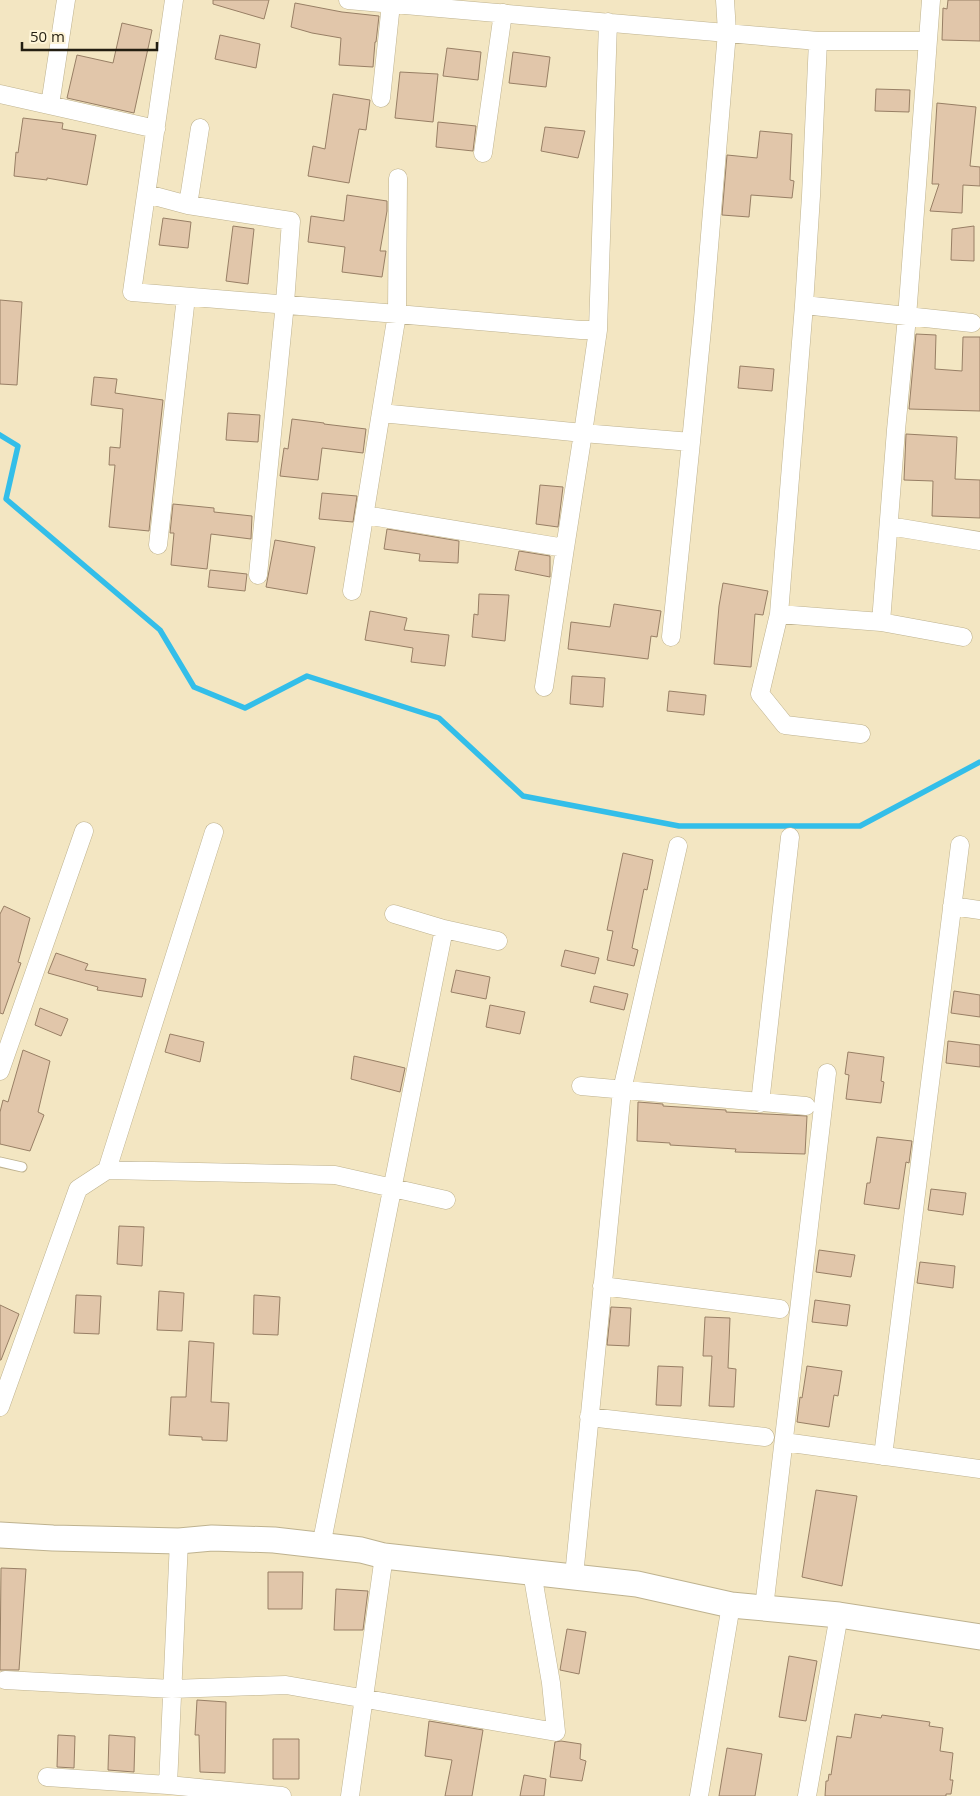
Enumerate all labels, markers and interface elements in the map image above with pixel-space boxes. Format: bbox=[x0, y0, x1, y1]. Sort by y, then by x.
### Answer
scale bar bbox=[22, 20, 158, 52]
text: 50 m bbox=[30, 26, 65, 46]

